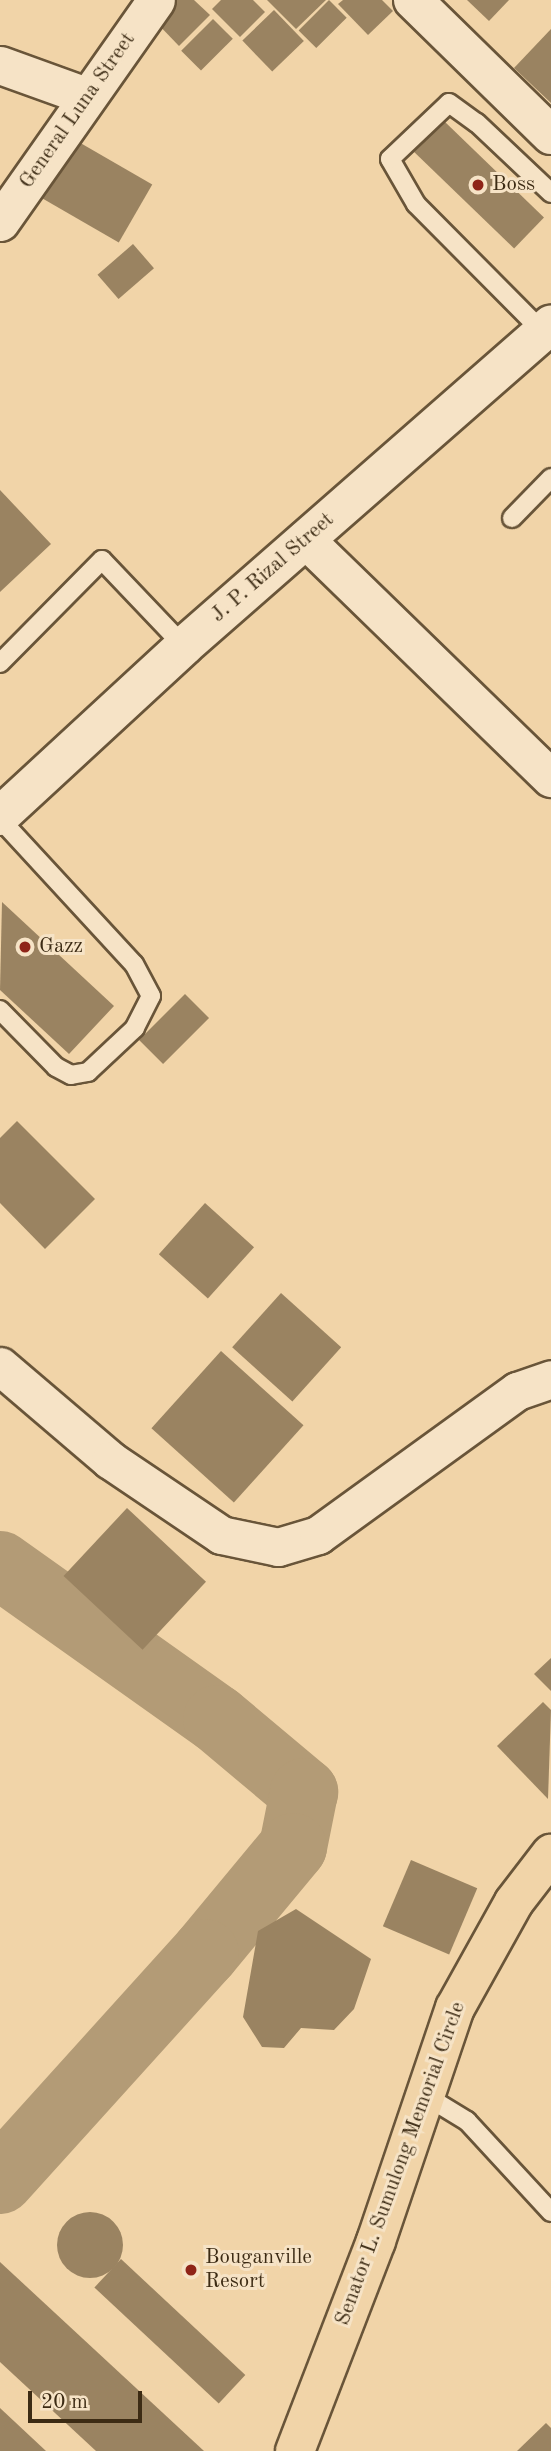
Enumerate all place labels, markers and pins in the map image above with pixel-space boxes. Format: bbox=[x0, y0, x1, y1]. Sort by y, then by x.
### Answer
place label: Boss bbox=[492, 172, 535, 198]
marker: Boss bbox=[470, 177, 486, 193]
place label: Gazz bbox=[39, 934, 83, 960]
marker: Gazz bbox=[17, 939, 33, 955]
place label: Bouganville Resort bbox=[205, 2245, 312, 2295]
marker: Bouganville Resort bbox=[183, 2262, 199, 2278]

